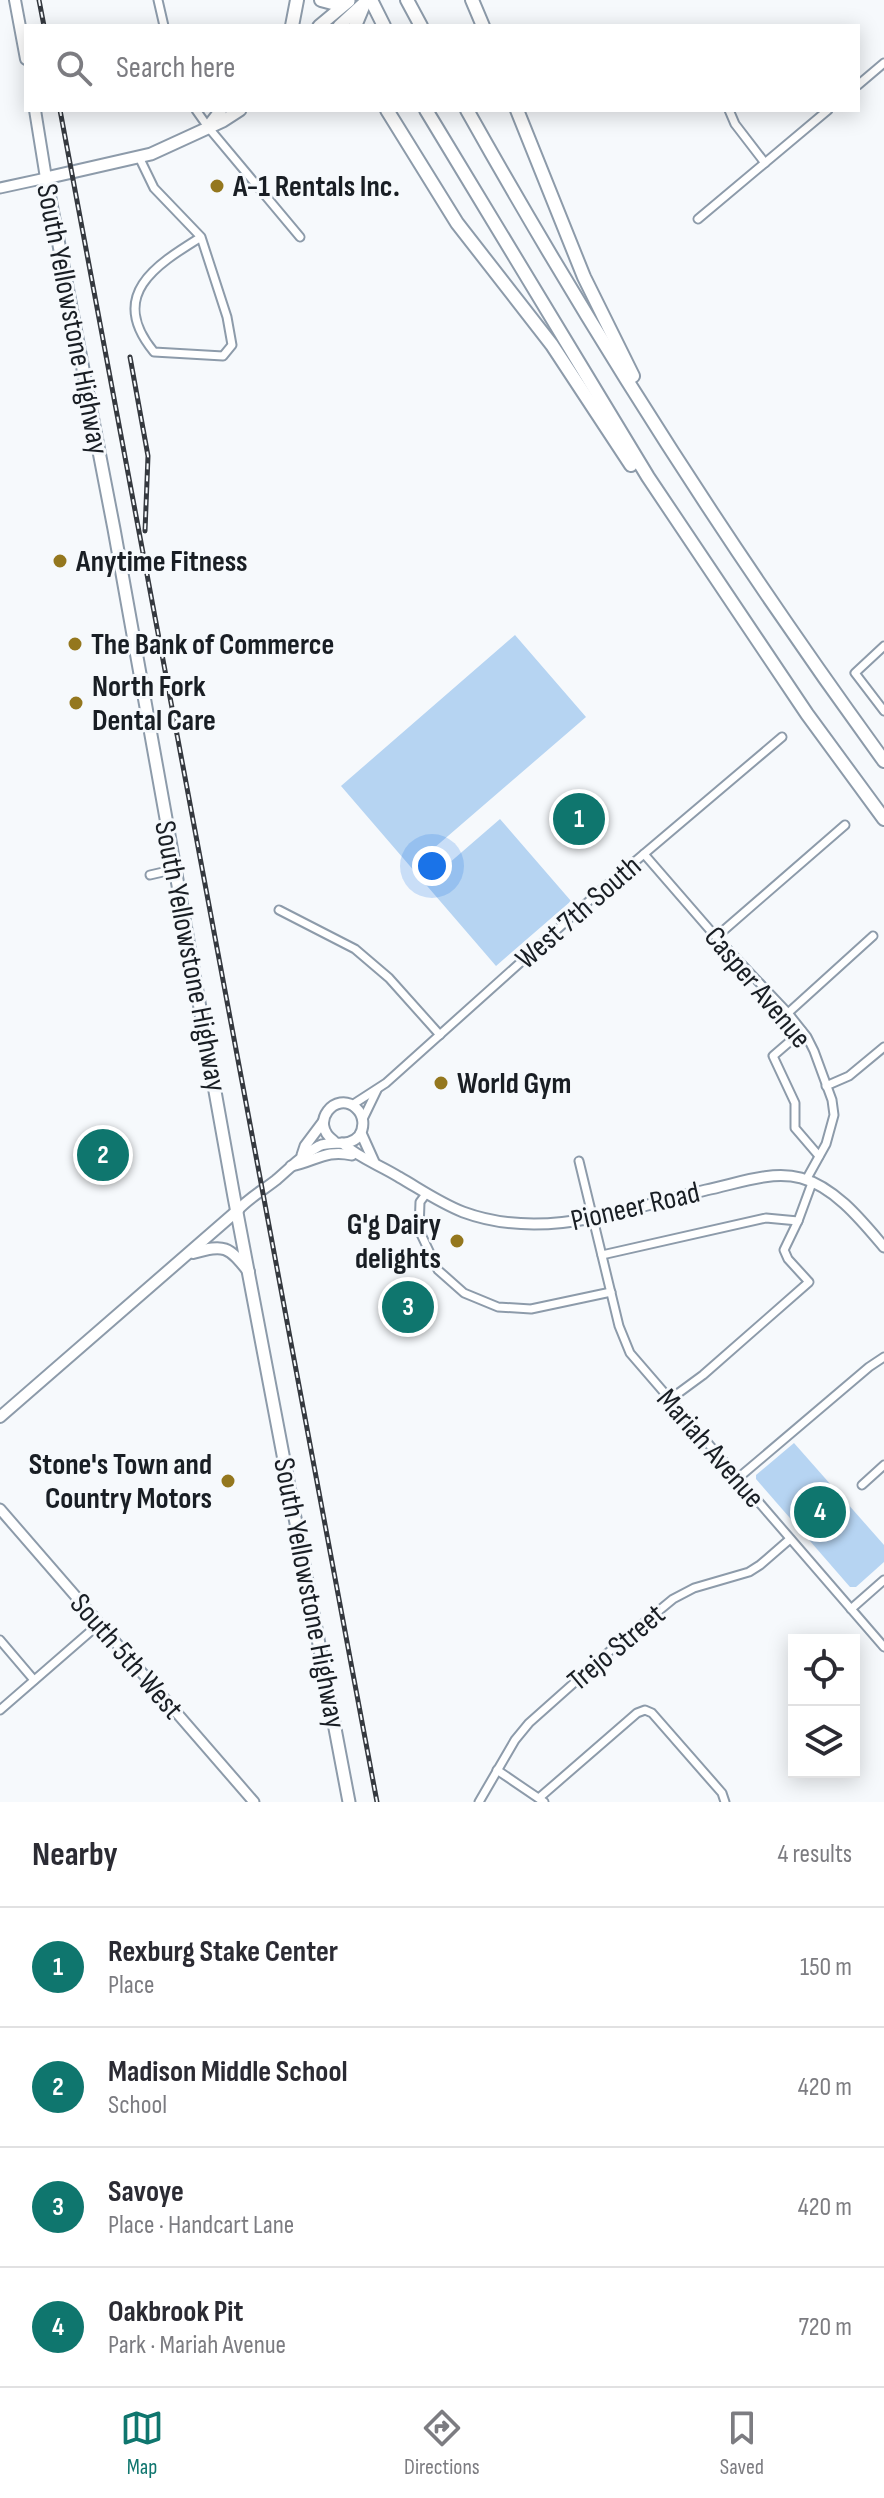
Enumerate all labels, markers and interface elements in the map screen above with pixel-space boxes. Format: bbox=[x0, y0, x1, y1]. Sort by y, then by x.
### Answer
search box bbox=[24, 24, 860, 112]
icon: search bbox=[52, 46, 96, 90]
text: Search here bbox=[116, 50, 235, 86]
place label: A-1 Rentals Inc. bbox=[232, 169, 400, 205]
marker: A-1 Rentals Inc. bbox=[208, 177, 226, 195]
street label: South Yellowstone Highway bbox=[28, 181, 116, 458]
place label: Anytime Fitness bbox=[75, 544, 248, 580]
marker: Anytime Fitness bbox=[51, 552, 69, 570]
place label: The Bank of Commerce bbox=[91, 627, 334, 663]
marker: The Bank of Commerce bbox=[66, 635, 84, 653]
place label: North Fork Dental Care bbox=[92, 669, 216, 739]
marker: North Fork Dental Care bbox=[67, 694, 85, 712]
pin: 1 bbox=[553, 789, 605, 849]
street label: South Yellowstone Highway bbox=[146, 818, 234, 1095]
your location bbox=[412, 846, 452, 886]
street label: West 7th South bbox=[508, 848, 649, 977]
street label: Casper Avenue bbox=[696, 920, 818, 1056]
place label: World Gym bbox=[457, 1066, 571, 1102]
marker: World Gym bbox=[432, 1074, 450, 1092]
pin: 2 bbox=[77, 1125, 129, 1185]
street label: Pioneer Road bbox=[567, 1175, 703, 1239]
place label: G'g Dairy delights bbox=[347, 1207, 442, 1277]
marker: G'g Dairy delights bbox=[448, 1232, 466, 1250]
pin: 3 bbox=[382, 1277, 434, 1337]
street label: Mariah Avenue bbox=[649, 1382, 772, 1516]
place label: Stone's Town and Country Motors bbox=[29, 1447, 212, 1517]
street label: South Yellowstone Highway bbox=[265, 1455, 353, 1732]
marker: Stone's Town and Country Motors bbox=[219, 1472, 237, 1490]
pin: 4 bbox=[794, 1482, 846, 1542]
street label: South 5th West bbox=[62, 1587, 190, 1727]
street label: Trejo Street bbox=[561, 1597, 673, 1699]
map controls bbox=[788, 1634, 860, 1778]
button: locate bbox=[788, 1634, 860, 1706]
button: layers bbox=[788, 1706, 860, 1778]
text: Nearby bbox=[32, 1834, 118, 1875]
text: 4 results bbox=[777, 1839, 852, 1870]
text: Rexburg Stake Center bbox=[108, 1934, 338, 1970]
text: 1 bbox=[53, 1952, 63, 1983]
text: 150 m bbox=[800, 1952, 852, 1983]
text: Place bbox=[108, 1970, 155, 2001]
text: Madison Middle School bbox=[108, 2054, 348, 2090]
text: 2 bbox=[52, 2072, 64, 2103]
text: 420 m bbox=[798, 2072, 852, 2103]
text: School bbox=[108, 2090, 167, 2121]
text: Savoye bbox=[108, 2174, 184, 2210]
text: 3 bbox=[52, 2192, 64, 2223]
text: 420 m bbox=[798, 2192, 852, 2223]
text: Place · Handcart Lane bbox=[108, 2210, 294, 2241]
text: Oakbrook Pit bbox=[108, 2294, 243, 2330]
text: 4 bbox=[52, 2312, 64, 2343]
text: 720 m bbox=[798, 2312, 852, 2343]
text: Park · Mariah Avenue bbox=[108, 2330, 286, 2361]
tab: Map bbox=[120, 2406, 164, 2481]
tab: Directions bbox=[404, 2406, 480, 2481]
tab: Saved bbox=[720, 2406, 764, 2481]

